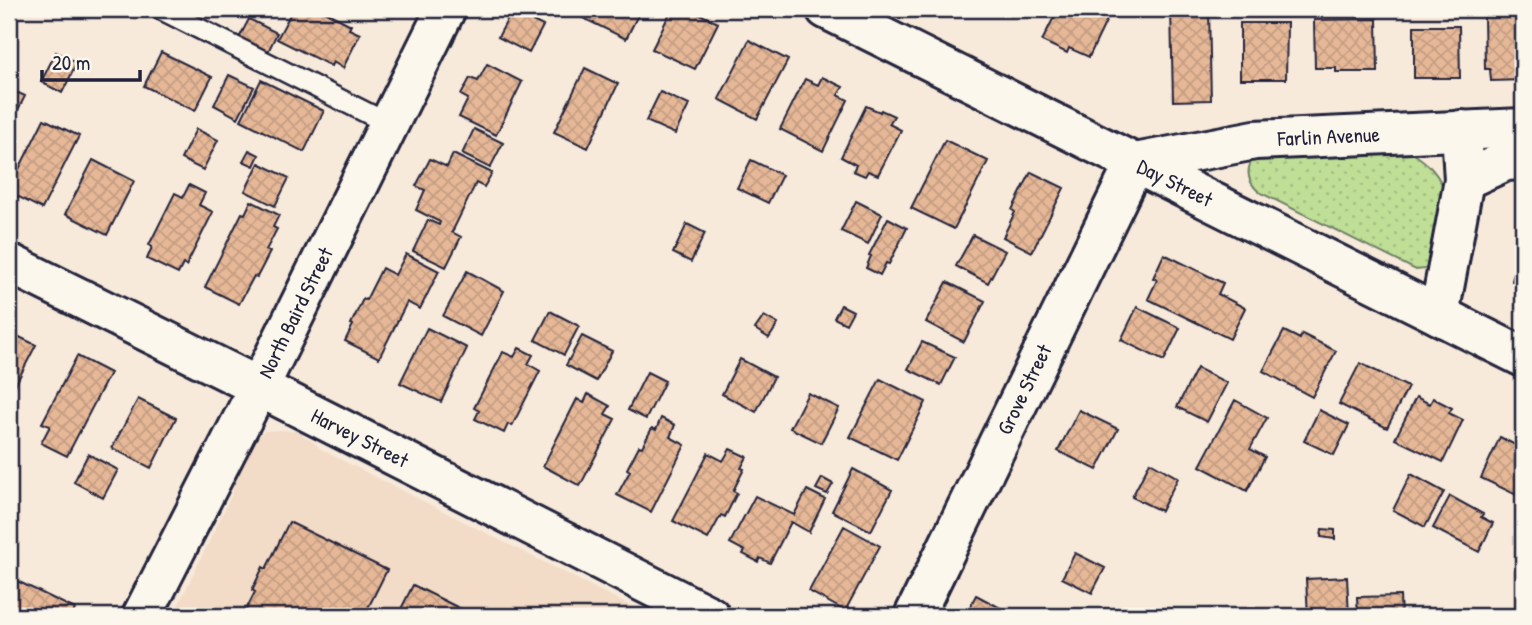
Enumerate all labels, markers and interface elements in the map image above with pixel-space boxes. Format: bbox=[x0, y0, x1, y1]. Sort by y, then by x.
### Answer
scale bar bbox=[42, 38, 140, 82]
text: 20 m bbox=[52, 48, 90, 77]
street label: Farlin Avenue bbox=[1276, 119, 1380, 153]
street label: Day Street bbox=[1132, 152, 1218, 214]
street label: North Baird Street bbox=[251, 242, 340, 383]
street label: Grove Street bbox=[990, 339, 1059, 439]
street label: Harvey Street bbox=[306, 401, 414, 475]

